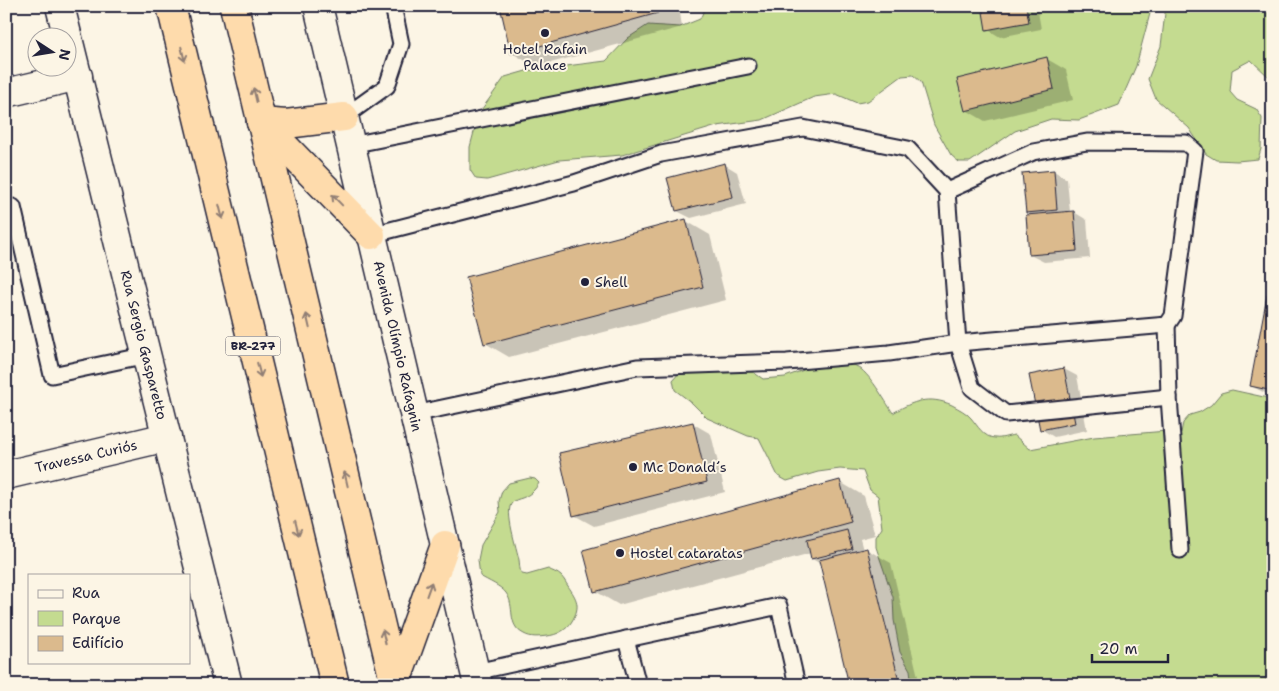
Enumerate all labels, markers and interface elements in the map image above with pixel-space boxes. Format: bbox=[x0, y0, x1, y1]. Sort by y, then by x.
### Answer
marker: Hotel Rafain Palace bbox=[539, 27, 551, 39]
north arrow bbox=[28, 28, 78, 78]
place label: Hotel Rafain Palace bbox=[503, 40, 588, 74]
one-way arrow bbox=[179, 45, 188, 61]
text: N bbox=[55, 47, 75, 62]
one-way arrow bbox=[250, 87, 259, 103]
one-way arrow bbox=[331, 193, 343, 206]
one-way arrow bbox=[217, 203, 226, 219]
street label: Avenida Olímpio Rafagnin bbox=[370, 259, 427, 434]
street label: Rua Sergio Gasparetto bbox=[117, 268, 171, 422]
place label: Shell bbox=[595, 273, 628, 291]
marker: Shell bbox=[579, 276, 591, 288]
one-way arrow bbox=[303, 314, 312, 330]
road number: BR-277 bbox=[226, 336, 280, 356]
one-way arrow bbox=[255, 361, 264, 377]
street label: Travessa Curiós bbox=[33, 435, 139, 477]
place label: Mc Donald´s bbox=[643, 458, 727, 476]
marker: Mc Donald´s bbox=[627, 461, 639, 473]
one-way arrow bbox=[341, 472, 350, 488]
one-way arrow bbox=[293, 519, 302, 535]
place label: Hostel cataratas bbox=[630, 544, 743, 562]
marker: Hostel cataratas bbox=[614, 547, 626, 559]
legend bbox=[28, 574, 190, 664]
one-way arrow bbox=[425, 582, 434, 598]
text: Rua bbox=[72, 583, 101, 603]
text: Parque bbox=[72, 609, 121, 629]
one-way arrow bbox=[379, 630, 388, 646]
scale bar bbox=[1092, 631, 1168, 663]
text: Edifício bbox=[72, 633, 124, 653]
text: 20 m bbox=[1099, 639, 1138, 659]

